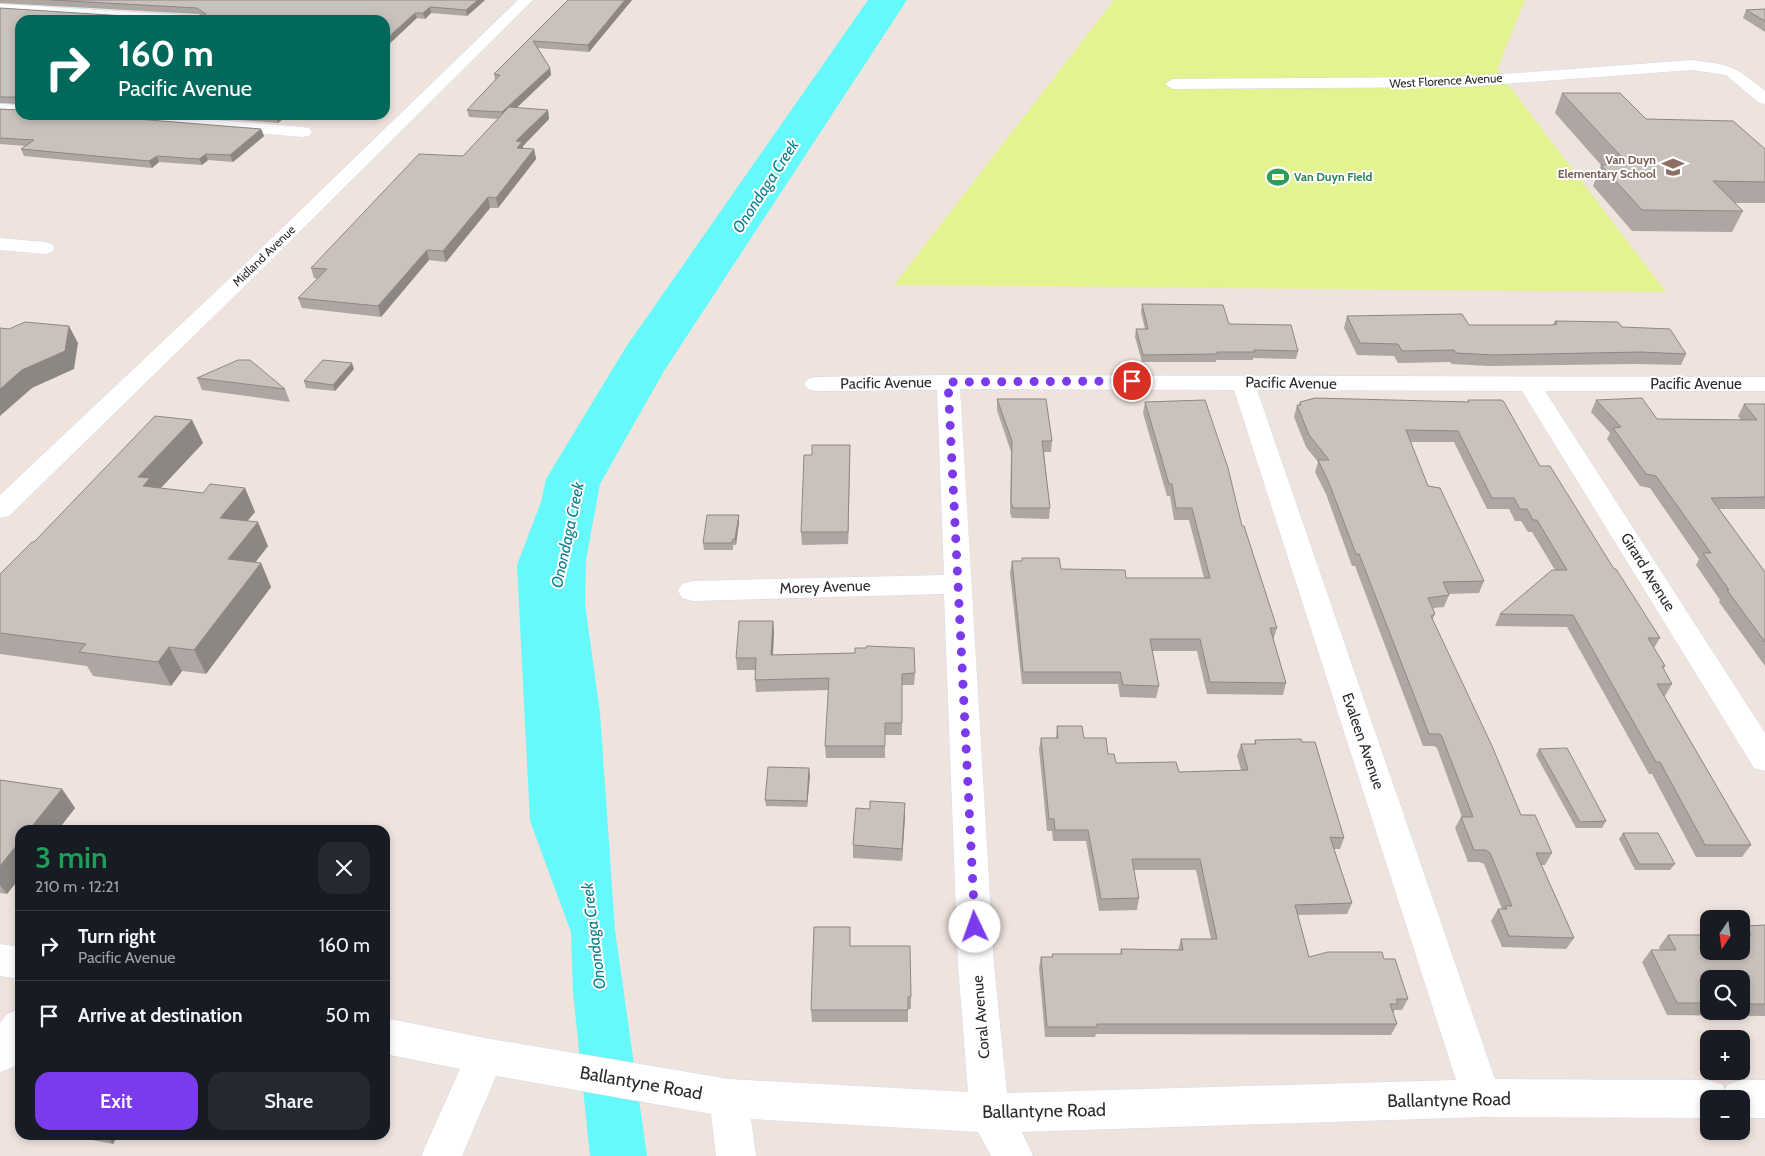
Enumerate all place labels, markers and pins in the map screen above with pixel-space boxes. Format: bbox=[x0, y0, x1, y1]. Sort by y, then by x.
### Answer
place label: Van Duyn Elementary School bbox=[1558, 152, 1656, 181]
school or university icon: Van Duyn Elementary School bbox=[1660, 154, 1686, 180]
sports icon: Van Duyn Field bbox=[1265, 164, 1291, 190]
place label: Van Duyn Field bbox=[1294, 169, 1373, 184]
pin bbox=[1111, 360, 1153, 402]

